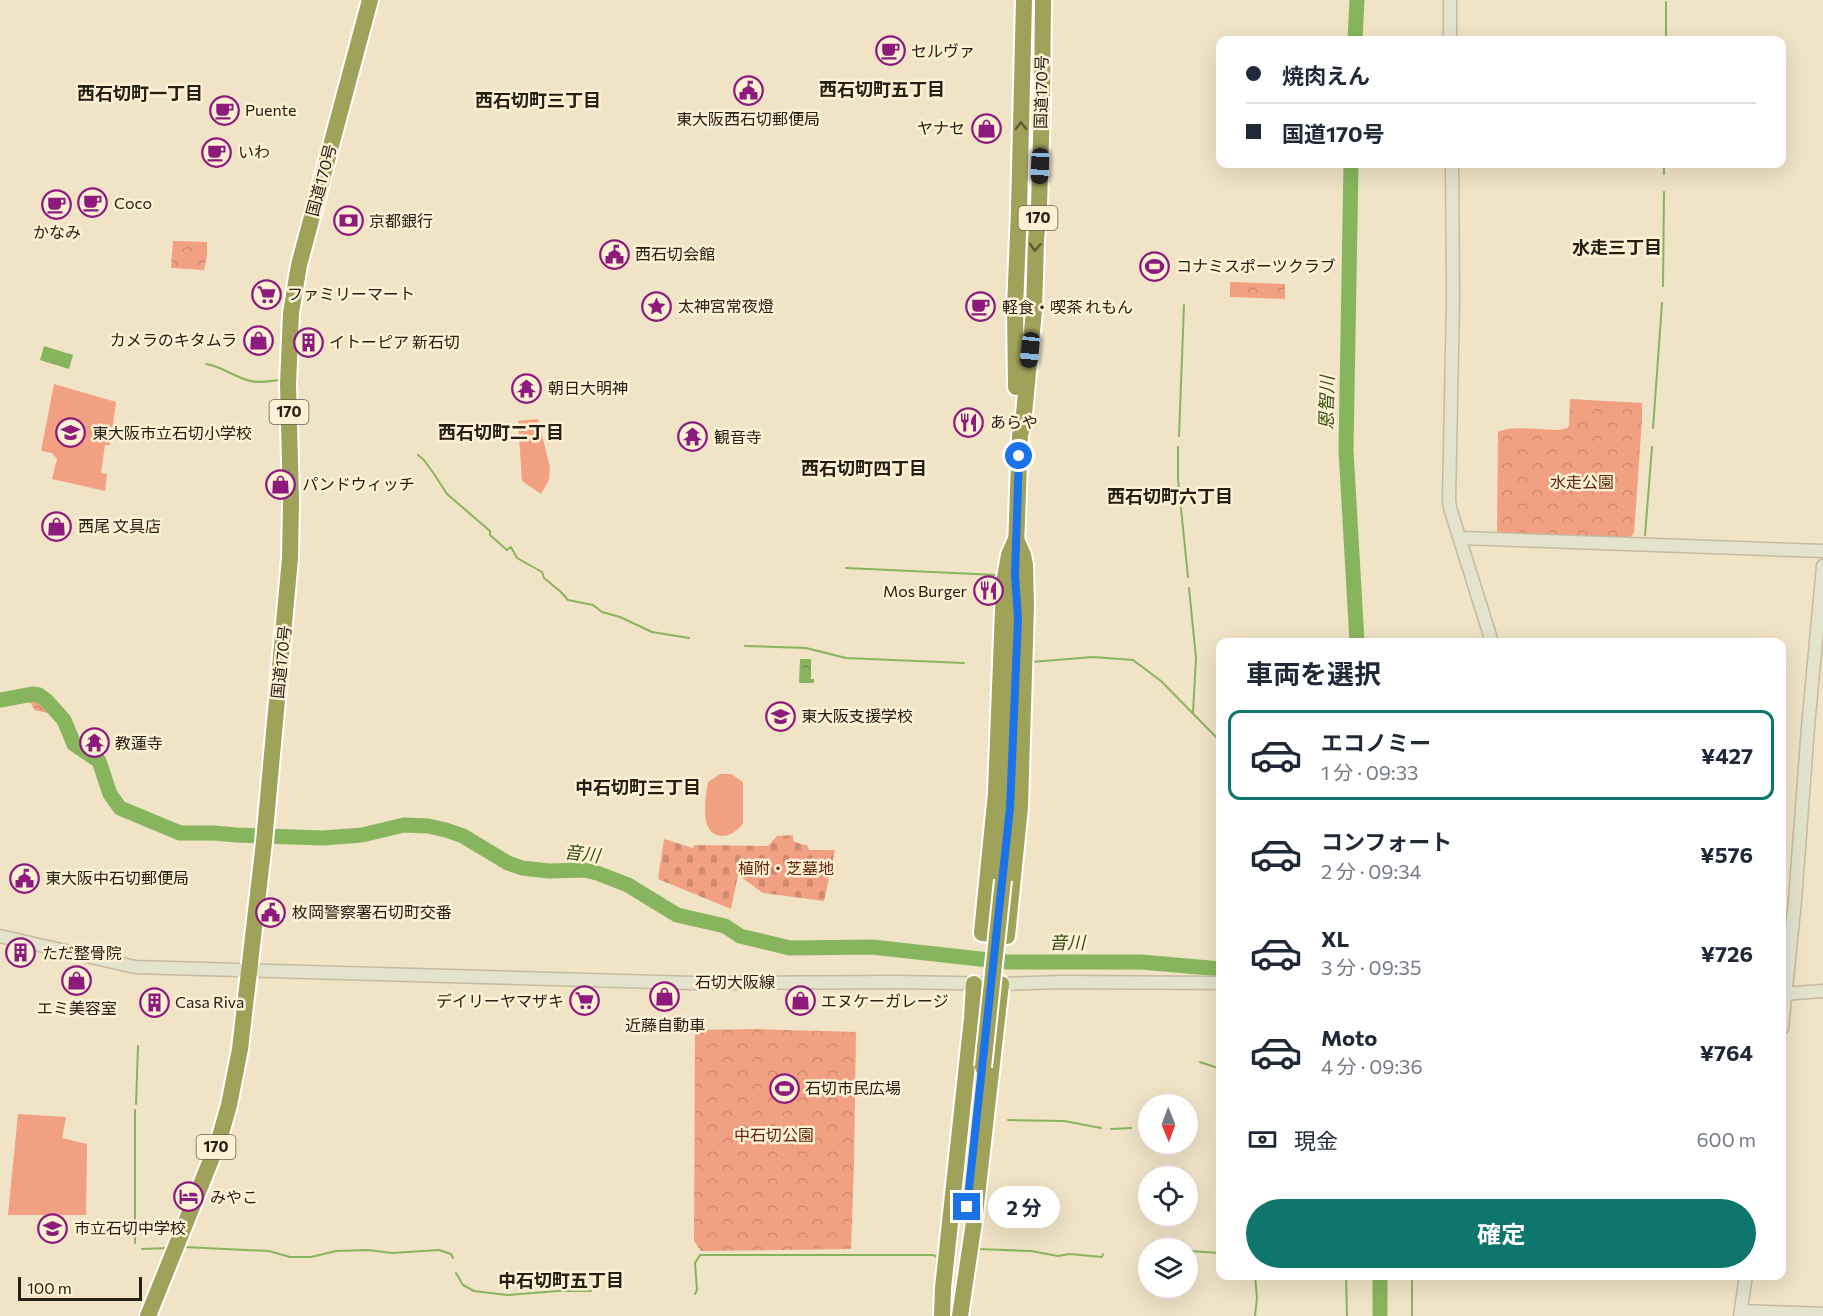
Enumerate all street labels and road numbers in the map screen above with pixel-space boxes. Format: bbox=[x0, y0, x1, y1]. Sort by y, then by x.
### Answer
street label: 国道170号 bbox=[1030, 55, 1051, 129]
street label: 国道170号 bbox=[302, 142, 339, 218]
road number: 170 bbox=[1018, 206, 1058, 230]
road number: 170 bbox=[270, 400, 308, 424]
street label: 国道170号 bbox=[267, 624, 294, 700]
street label: 石切大阪線 bbox=[695, 972, 775, 991]
road number: 170 bbox=[196, 1135, 236, 1159]

